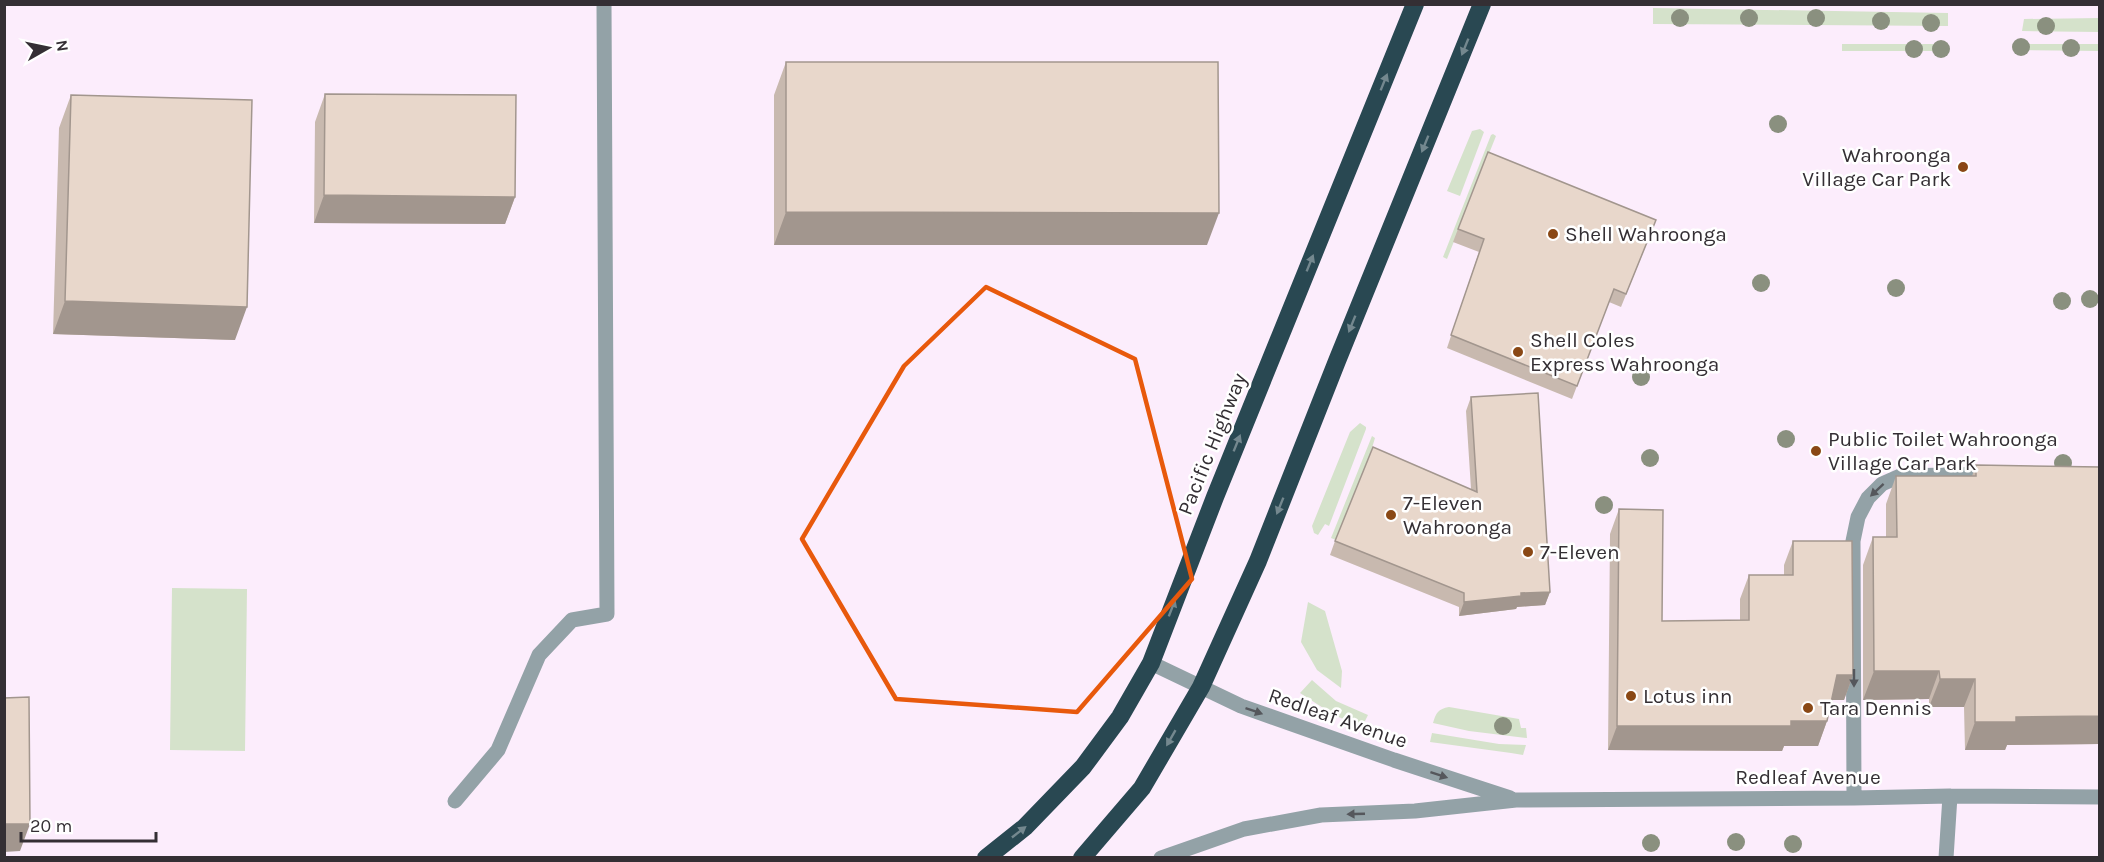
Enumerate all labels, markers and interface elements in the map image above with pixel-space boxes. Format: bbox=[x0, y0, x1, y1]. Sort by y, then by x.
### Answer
north arrow bbox=[18, 18, 78, 78]
one-way arrow bbox=[1460, 38, 1469, 56]
text: N bbox=[52, 39, 73, 53]
one-way arrow bbox=[1380, 73, 1389, 91]
one-way arrow bbox=[1420, 135, 1430, 153]
place label: Wahroonga Village Car Park bbox=[1802, 143, 1951, 191]
marker: Wahroonga Village Car Park bbox=[1956, 160, 1970, 174]
place label: Shell Wahroonga bbox=[1565, 222, 1727, 246]
marker: Shell Wahroonga bbox=[1546, 227, 1560, 241]
one-way arrow bbox=[1305, 253, 1315, 271]
one-way arrow bbox=[1347, 316, 1357, 334]
place label: Shell Coles Express Wahroonga bbox=[1530, 328, 1719, 376]
marker: Shell Coles Express Wahroonga bbox=[1511, 345, 1525, 359]
street label: Pacific Highway bbox=[1173, 369, 1251, 518]
place label: Public Toilet Wahroonga Village Car Park bbox=[1828, 427, 2058, 475]
one-way arrow bbox=[1232, 434, 1242, 452]
marker: Public Toilet Wahroonga Village Car Park bbox=[1809, 444, 1823, 458]
one-way arrow bbox=[1870, 483, 1885, 497]
place label: 7-Eleven Wahroonga bbox=[1403, 491, 1512, 539]
one-way arrow bbox=[1275, 497, 1285, 515]
marker: 7-Eleven Wahroonga bbox=[1384, 508, 1398, 522]
place label: 7-Eleven bbox=[1540, 540, 1620, 564]
marker: 7-Eleven bbox=[1521, 545, 1535, 559]
one-way arrow bbox=[1168, 599, 1177, 617]
one-way arrow bbox=[1849, 668, 1859, 687]
street label: Redleaf Avenue bbox=[1265, 683, 1411, 753]
place label: Lotus inn bbox=[1643, 684, 1733, 708]
marker: Lotus inn bbox=[1624, 689, 1638, 703]
place label: Tara Dennis bbox=[1820, 696, 1932, 720]
marker: Tara Dennis bbox=[1801, 701, 1815, 715]
one-way arrow bbox=[1245, 706, 1263, 716]
one-way arrow bbox=[1166, 730, 1177, 746]
street label: Redleaf Avenue bbox=[1735, 765, 1881, 789]
one-way arrow bbox=[1430, 770, 1448, 780]
scale bar bbox=[21, 805, 156, 843]
one-way arrow bbox=[1347, 809, 1366, 818]
text: 20 m bbox=[30, 815, 72, 837]
one-way arrow bbox=[1011, 825, 1027, 838]

